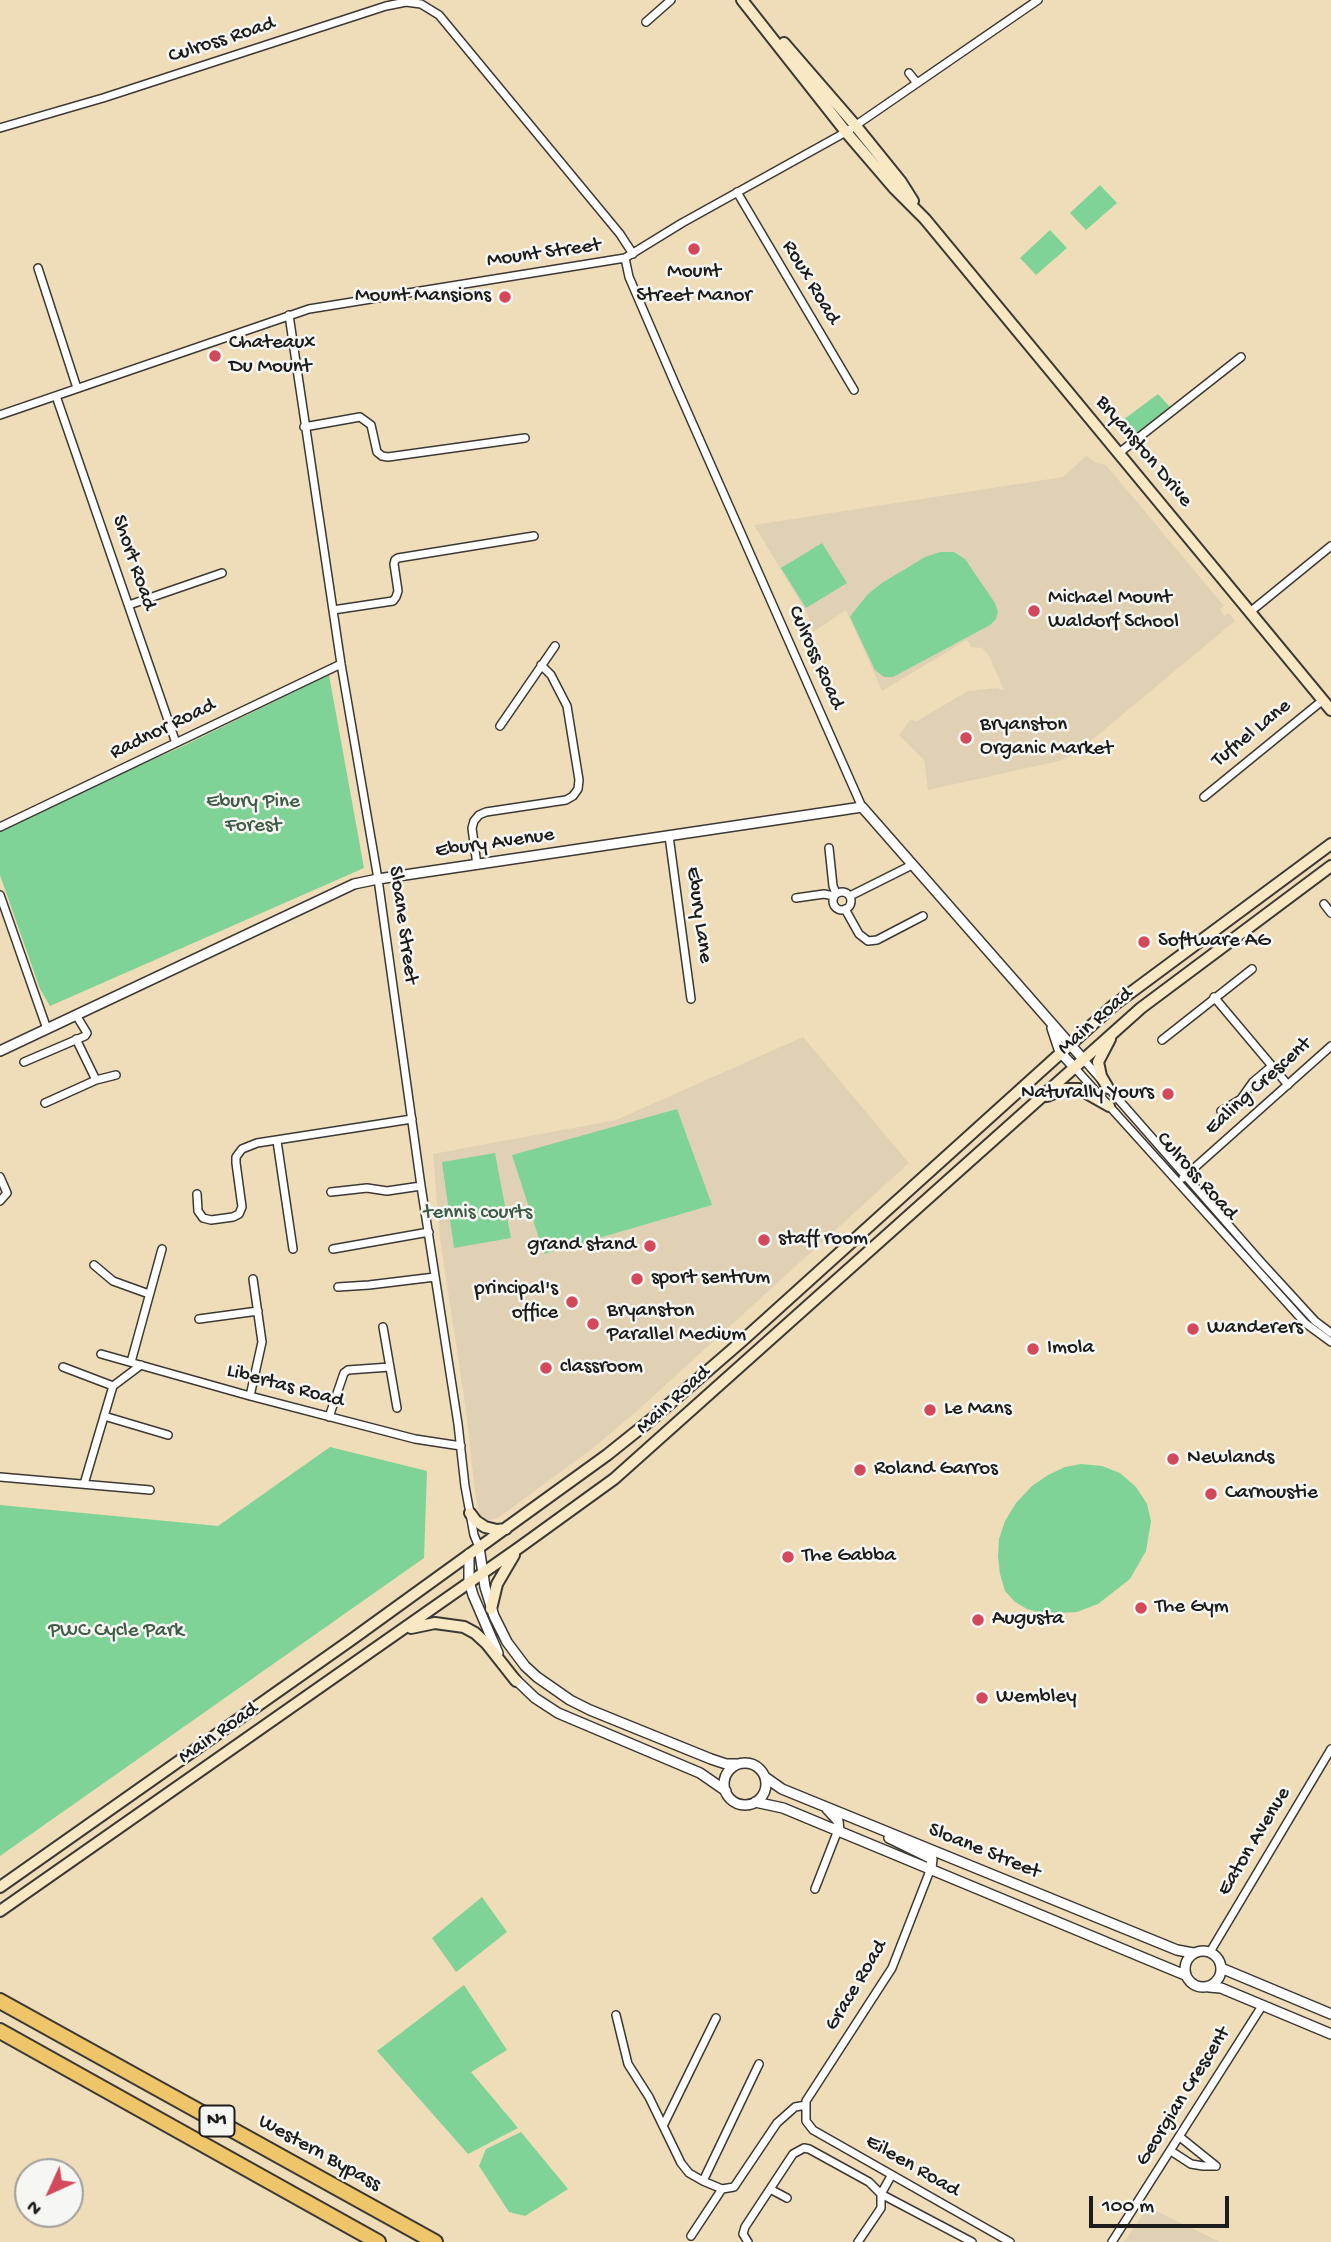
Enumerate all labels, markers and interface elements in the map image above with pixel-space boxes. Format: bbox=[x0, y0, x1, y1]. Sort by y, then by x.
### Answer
street label: Culross Road bbox=[166, 12, 278, 70]
street label: Mount Street bbox=[485, 234, 603, 274]
street label: Roux Road bbox=[775, 236, 845, 330]
marker: Mount Street Manor bbox=[686, 241, 702, 257]
place label: Mount Street Manor bbox=[636, 260, 752, 310]
place label: Mount Mansions bbox=[355, 284, 491, 310]
marker: Mount Mansions bbox=[497, 289, 513, 305]
place label: Chateaux Du Mount bbox=[229, 331, 315, 381]
marker: Chateaux Du Mount bbox=[207, 348, 223, 364]
street label: Bryanston Drive bbox=[1089, 391, 1197, 513]
street label: Short Road bbox=[105, 512, 161, 614]
place label: Michael Mount Waldorf School bbox=[1048, 586, 1179, 636]
street label: Culross Road bbox=[781, 602, 849, 714]
marker: Michael Mount Waldorf School bbox=[1026, 603, 1042, 619]
street label: Radnor Road bbox=[106, 694, 220, 766]
street label: Tufnel Lane bbox=[1207, 694, 1297, 774]
place label: Bryanston Organic Market bbox=[980, 713, 1113, 763]
marker: Bryanston Organic Market bbox=[958, 730, 974, 746]
park label: Ebury Pine Forest bbox=[206, 790, 300, 840]
street label: Ebury Avenue bbox=[434, 823, 556, 865]
street label: Sloane Street bbox=[381, 864, 423, 986]
street label: Ebury Lane bbox=[679, 865, 717, 965]
place label: Software AG bbox=[1158, 929, 1270, 955]
marker: Software AG bbox=[1136, 934, 1152, 950]
street label: Main Road bbox=[1053, 982, 1139, 1062]
street label: Ealing Crescent bbox=[1201, 1033, 1317, 1141]
place label: Naturally Yours bbox=[1021, 1081, 1154, 1107]
marker: Naturally Yours bbox=[1160, 1086, 1176, 1102]
street label: Culross Road bbox=[1150, 1128, 1242, 1226]
park label: tennis courts bbox=[424, 1201, 532, 1227]
place label: staff room bbox=[778, 1227, 868, 1253]
marker: staff room bbox=[756, 1232, 772, 1248]
place label: grand stand bbox=[527, 1233, 636, 1259]
marker: grand stand bbox=[642, 1238, 658, 1254]
place label: sport sentrum bbox=[651, 1266, 770, 1292]
marker: sport sentrum bbox=[629, 1271, 645, 1287]
place label: principal's office bbox=[474, 1277, 558, 1327]
marker: principal's office bbox=[564, 1294, 580, 1310]
place label: Bryanston Parallel Medium bbox=[607, 1299, 746, 1349]
marker: Bryanston Parallel Medium bbox=[585, 1316, 601, 1332]
place label: Wanderers bbox=[1207, 1316, 1303, 1342]
marker: Wanderers bbox=[1185, 1321, 1201, 1337]
place label: Imola bbox=[1047, 1336, 1094, 1362]
marker: Imola bbox=[1025, 1341, 1041, 1357]
place label: classroom bbox=[560, 1355, 643, 1381]
street label: Libertas Road bbox=[224, 1359, 346, 1415]
marker: classroom bbox=[538, 1360, 554, 1376]
street label: Main Road bbox=[632, 1361, 716, 1441]
place label: Le Mans bbox=[944, 1397, 1011, 1423]
marker: Le Mans bbox=[922, 1402, 938, 1418]
place label: Newlands bbox=[1187, 1446, 1274, 1472]
marker: Newlands bbox=[1165, 1451, 1181, 1467]
place label: Roland Garros bbox=[874, 1457, 998, 1483]
marker: Roland Garros bbox=[852, 1462, 868, 1478]
place label: Carnoustie bbox=[1225, 1481, 1318, 1507]
marker: Carnoustie bbox=[1203, 1486, 1219, 1502]
place label: The Gabba bbox=[802, 1544, 896, 1570]
marker: The Gabba bbox=[780, 1549, 796, 1565]
place label: The Gym bbox=[1155, 1595, 1229, 1621]
marker: The Gym bbox=[1133, 1600, 1149, 1616]
place label: Augusta bbox=[992, 1607, 1064, 1633]
marker: Augusta bbox=[970, 1612, 986, 1628]
park label: PWC Cycle Park bbox=[48, 1619, 184, 1645]
place label: Wembley bbox=[996, 1685, 1076, 1711]
marker: Wembley bbox=[974, 1690, 990, 1706]
street label: Main Road bbox=[174, 1697, 264, 1771]
street label: Eaton Avenue bbox=[1213, 1783, 1297, 1901]
street label: Sloane Street bbox=[924, 1818, 1044, 1886]
street label: Grace Road bbox=[820, 1936, 894, 2036]
street label: Georgian Crescent bbox=[1131, 2023, 1237, 2171]
road number: N1 bbox=[200, 2106, 234, 2136]
street label: Western Bypass bbox=[253, 2110, 385, 2198]
street label: Eileen Road bbox=[860, 2130, 964, 2204]
north arrow bbox=[14, 2158, 84, 2228]
scale bar bbox=[1093, 2182, 1233, 2226]
text: N bbox=[23, 2194, 48, 2219]
text: 100 m bbox=[1102, 2195, 1154, 2220]

